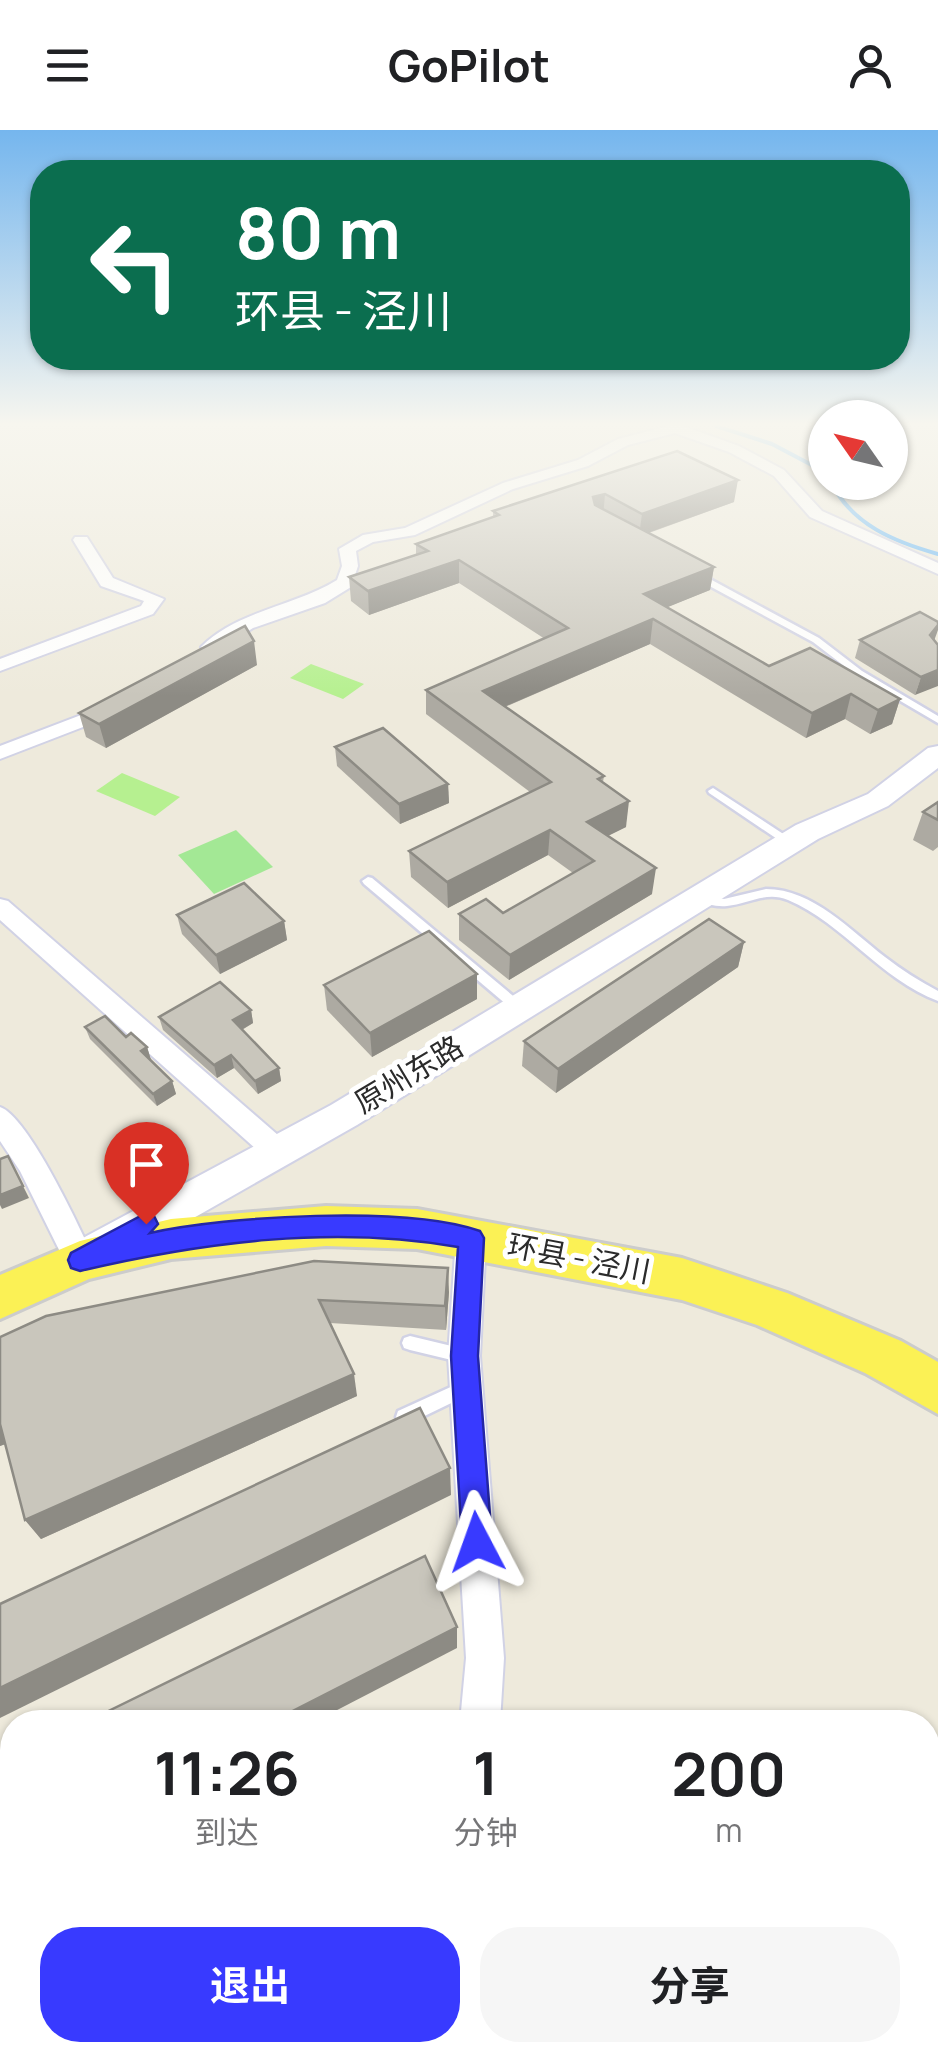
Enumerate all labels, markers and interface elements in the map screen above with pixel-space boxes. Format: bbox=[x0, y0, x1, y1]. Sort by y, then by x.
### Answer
text: GoPilot bbox=[388, 34, 550, 96]
icon: menu bbox=[40, 38, 95, 93]
icon: person bbox=[843, 38, 898, 93]
text: 80 m bbox=[235, 184, 401, 280]
icon: left bbox=[70, 200, 200, 330]
text: 环县 - 泾川 bbox=[235, 279, 452, 341]
north arrow bbox=[808, 400, 908, 500]
map controls bbox=[808, 400, 908, 500]
street label: 原州东路 bbox=[346, 1025, 470, 1122]
pin bbox=[104, 1122, 189, 1225]
icon: arrive bbox=[119, 1137, 174, 1192]
street label: 环县 - 泾川 bbox=[504, 1224, 654, 1291]
position arrow bbox=[425, 1490, 529, 1594]
text: 11:26 bbox=[154, 1731, 300, 1813]
text: 1 bbox=[473, 1731, 499, 1813]
text: 200 bbox=[672, 1732, 786, 1814]
text: m bbox=[715, 1808, 742, 1852]
text: 到达 bbox=[195, 1810, 259, 1854]
text: 分钟 bbox=[454, 1810, 518, 1854]
button: 退出 bbox=[40, 1927, 460, 2042]
button: 分享 bbox=[480, 1927, 900, 2042]

